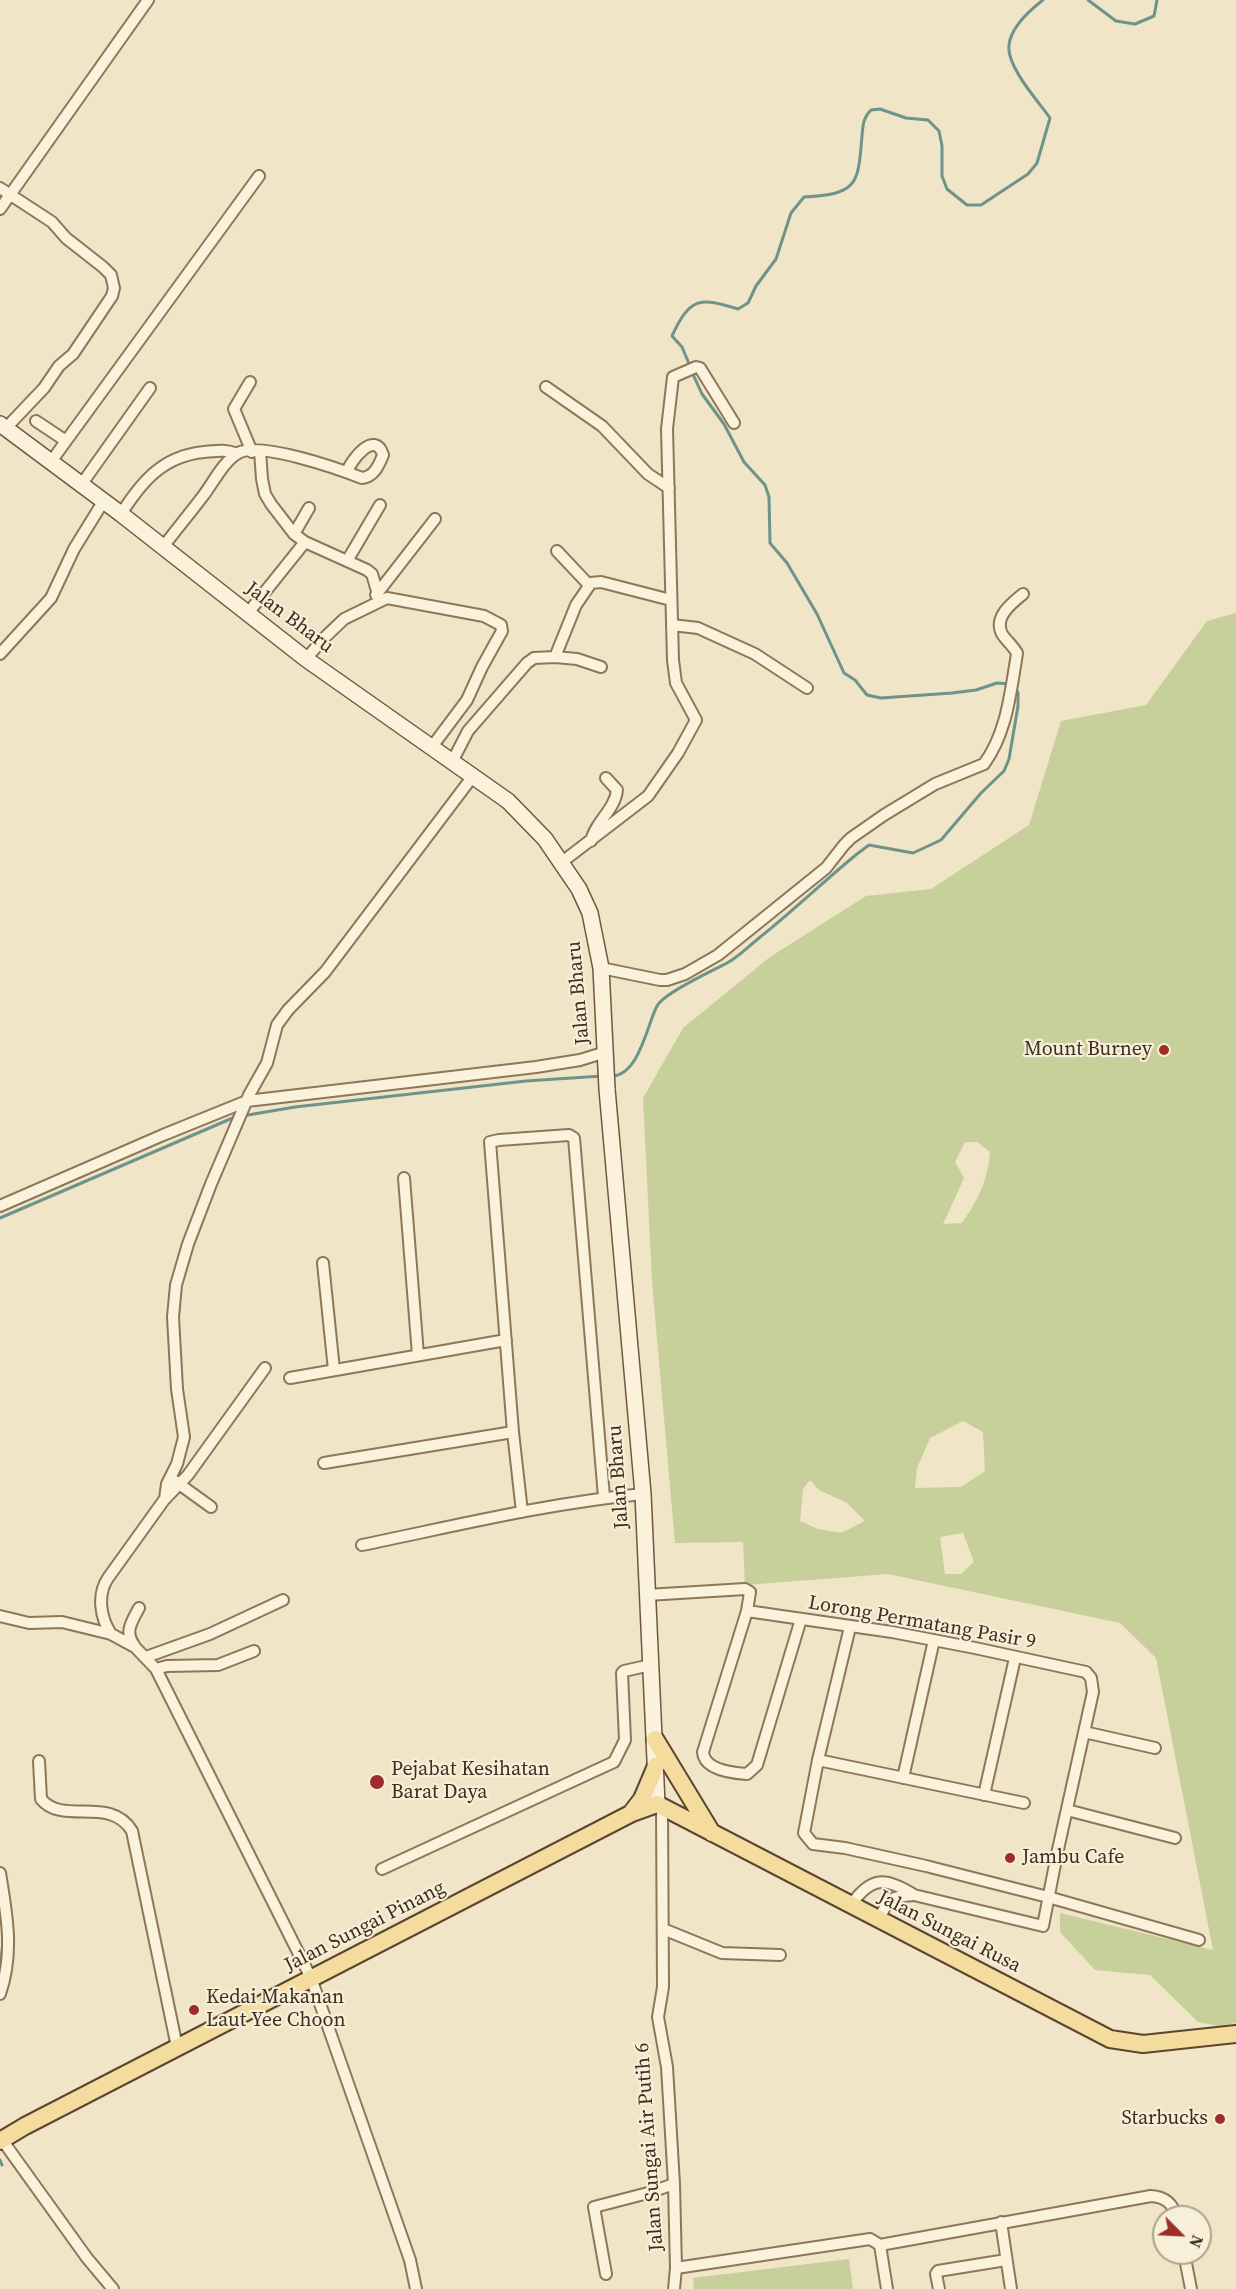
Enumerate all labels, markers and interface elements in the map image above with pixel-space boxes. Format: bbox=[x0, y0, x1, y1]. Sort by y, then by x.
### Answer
street label: Jalan Bharu bbox=[240, 577, 338, 659]
street label: Jalan Bharu bbox=[562, 940, 596, 1046]
place label: Mount Burney bbox=[1024, 1038, 1152, 1062]
marker: Mount Burney bbox=[1157, 1043, 1171, 1057]
street label: Jalan Bharu bbox=[603, 1424, 635, 1530]
street label: Lorong Permatang Pasir 9 bbox=[806, 1591, 1038, 1655]
place label: Pejabat Kesihatan Barat Daya bbox=[391, 1758, 550, 1805]
marker: Pejabat Kesihatan Barat Daya bbox=[368, 1773, 386, 1791]
place label: Jambu Cafe bbox=[1022, 1846, 1124, 1870]
marker: Jambu Cafe bbox=[1003, 1851, 1017, 1865]
street label: Jalan Sungai Pinang bbox=[281, 1876, 449, 1978]
street label: Jalan Sungai Rusa bbox=[873, 1886, 1025, 1978]
place label: Kedai Makanan Laut Yee Choon bbox=[206, 1986, 346, 2033]
marker: Kedai Makanan Laut Yee Choon bbox=[187, 2003, 201, 2017]
street label: Jalan Sungai Air Putih 6 bbox=[631, 2042, 669, 2252]
place label: Starbucks bbox=[1121, 2107, 1208, 2131]
marker: Starbucks bbox=[1213, 2112, 1227, 2126]
north arrow bbox=[1152, 2205, 1212, 2265]
text: N bbox=[1184, 2232, 1209, 2251]

